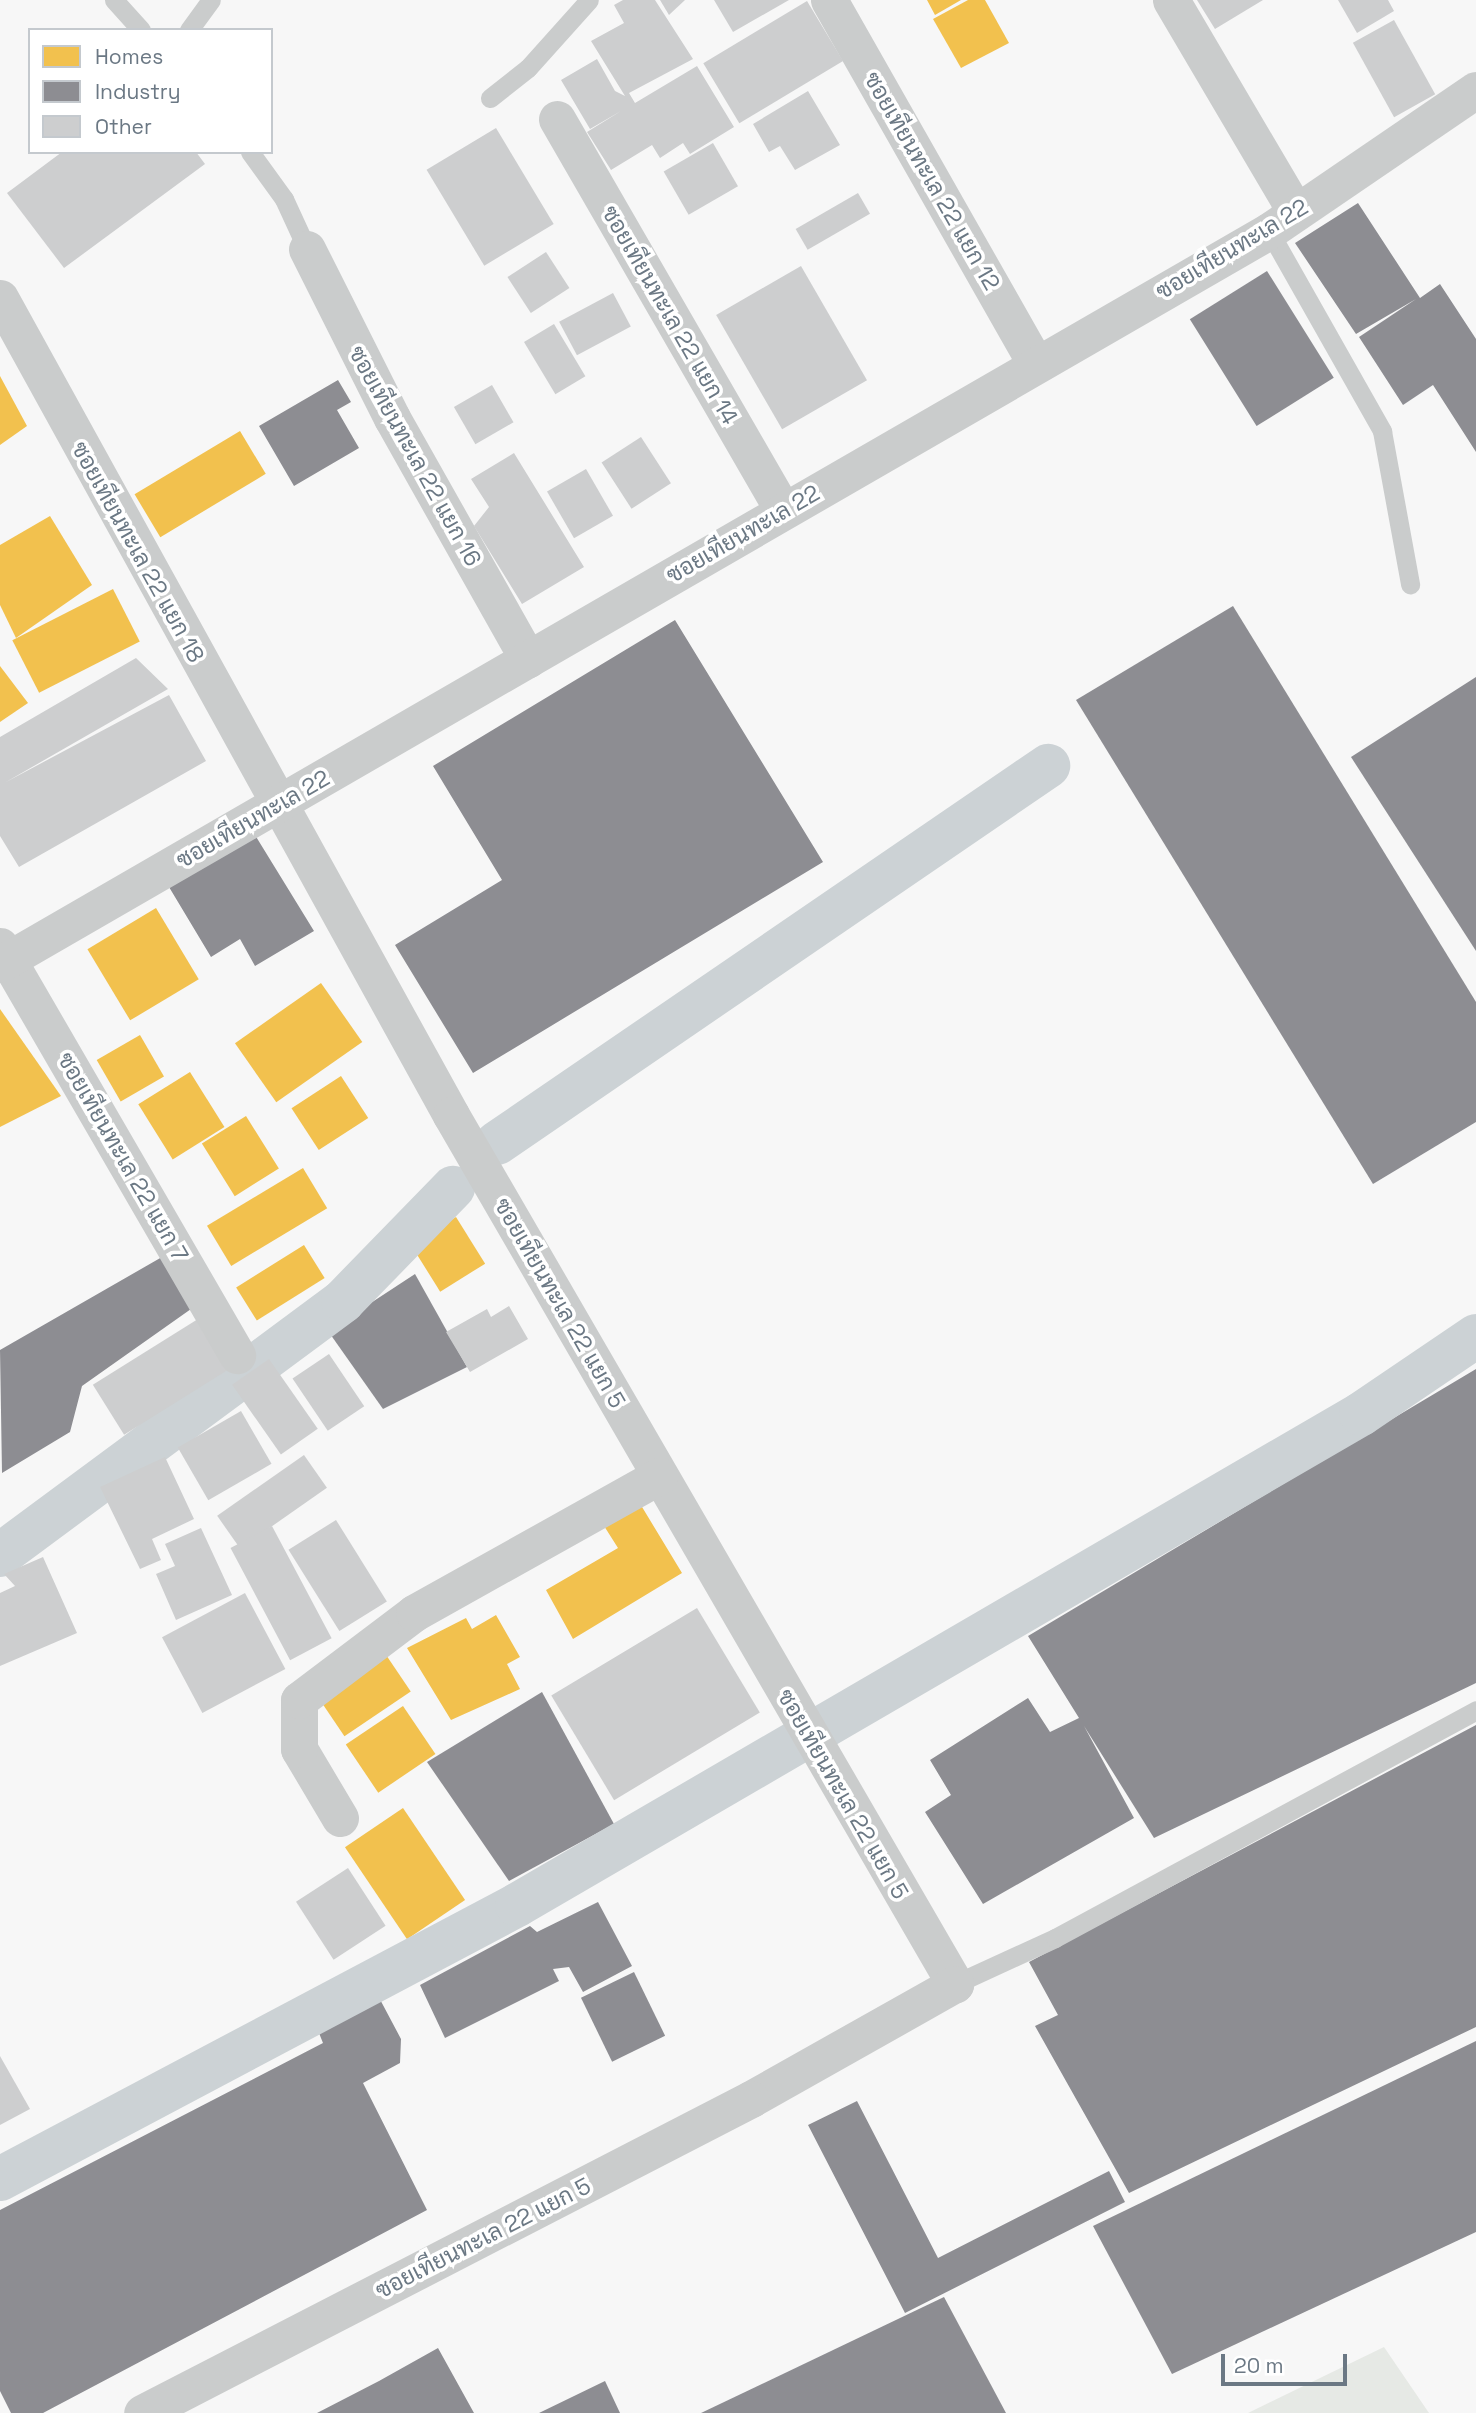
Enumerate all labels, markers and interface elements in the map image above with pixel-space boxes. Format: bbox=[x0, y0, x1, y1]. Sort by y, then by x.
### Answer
legend bbox=[28, 28, 273, 154]
text: Homes bbox=[95, 43, 163, 70]
street label: ซอยเทียนทะเล 22 แยก 12 bbox=[858, 67, 1006, 295]
text: Industry bbox=[95, 78, 181, 105]
text: Other bbox=[95, 113, 152, 140]
street label: ซอยเทียนทะเล 22 bbox=[1151, 193, 1313, 305]
street label: ซอยเทียนทะเล 22 แยก 14 bbox=[596, 201, 744, 429]
street label: ซอยเทียนทะเล 22 แยก 16 bbox=[343, 341, 487, 571]
street label: ซอยเทียนทะเล 22 แยก 18 bbox=[66, 437, 210, 667]
street label: ซอยเทียนทะเล 22 bbox=[661, 479, 825, 589]
street label: ซอยเทียนทะเล 22 bbox=[171, 764, 335, 874]
street label: ซอยเทียนทะเล 22 แยก 7 bbox=[52, 1048, 194, 1266]
street label: ซอยเทียนทะเล 22 แยก 5 bbox=[489, 1193, 631, 1413]
street label: ซอยเทียนทะเล 22 แยก 5 bbox=[772, 1684, 914, 1904]
street label: ซอยเทียนทะเล 22 แยก 5 bbox=[371, 2172, 595, 2304]
scale bar bbox=[1224, 2340, 1350, 2384]
text: 20 m bbox=[1234, 2352, 1284, 2379]

